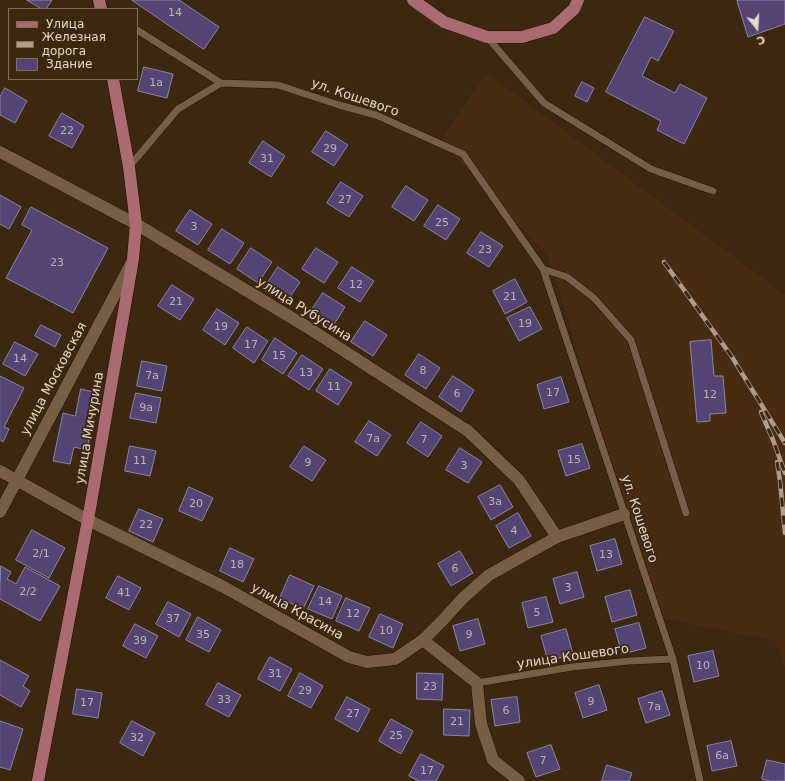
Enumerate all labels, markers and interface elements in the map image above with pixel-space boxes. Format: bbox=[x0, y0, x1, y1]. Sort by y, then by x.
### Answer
house number: 14 bbox=[168, 6, 182, 20]
legend bbox=[8, 8, 138, 80]
north arrow bbox=[737, 8, 777, 48]
text: Улица bbox=[46, 17, 84, 31]
text: Железная дорога bbox=[42, 30, 106, 58]
text: С bbox=[755, 32, 767, 47]
text: Здание bbox=[46, 57, 92, 71]
house number: 1а bbox=[149, 76, 163, 90]
street label: ул. Кошевого bbox=[309, 76, 401, 120]
house number: 22 bbox=[60, 124, 74, 138]
house number: 29 bbox=[323, 142, 337, 156]
house number: 31 bbox=[260, 152, 274, 166]
house number: 27 bbox=[338, 193, 352, 207]
house number: 25 bbox=[435, 216, 449, 230]
house number: 3 bbox=[191, 220, 197, 234]
house number: 23 bbox=[478, 243, 492, 257]
house number: 23 bbox=[50, 256, 64, 270]
street label: улица Рубусина bbox=[254, 275, 354, 345]
house number: 12 bbox=[349, 278, 363, 292]
house number: 21 bbox=[503, 290, 517, 304]
house number: 21 bbox=[169, 295, 183, 309]
house number: 19 bbox=[518, 317, 532, 331]
street label: улица Московская bbox=[18, 320, 90, 438]
house number: 19 bbox=[214, 320, 228, 334]
house number: 17 bbox=[244, 338, 258, 352]
house number: 15 bbox=[272, 349, 286, 363]
house number: 14 bbox=[13, 352, 27, 366]
house number: 8 bbox=[420, 364, 426, 378]
house number: 13 bbox=[299, 366, 313, 380]
house number: 7а bbox=[145, 369, 159, 383]
street label: улица Мичурина bbox=[72, 371, 108, 485]
house number: 11 bbox=[327, 380, 341, 394]
house number: 17 bbox=[546, 386, 560, 400]
house number: 6 bbox=[454, 387, 460, 401]
house number: 12 bbox=[703, 388, 717, 402]
house number: 9а bbox=[139, 401, 153, 415]
house number: 7а bbox=[366, 432, 380, 446]
house number: 7 bbox=[421, 433, 427, 447]
house number: 15 bbox=[567, 453, 581, 467]
house number: 11 bbox=[133, 454, 147, 468]
house number: 9 bbox=[305, 456, 311, 470]
house number: 3 bbox=[461, 459, 467, 473]
street label: ул. Кошевого bbox=[617, 473, 661, 565]
house number: 3а bbox=[488, 495, 502, 509]
house number: 20 bbox=[189, 497, 203, 511]
house number: 22 bbox=[139, 518, 153, 532]
house number: 4 bbox=[511, 524, 517, 538]
house number: 2/1 bbox=[32, 547, 50, 561]
house number: 13 bbox=[599, 548, 613, 562]
house number: 18 bbox=[230, 558, 244, 572]
house number: 6 bbox=[452, 562, 458, 576]
street label: улица Красина bbox=[248, 580, 346, 644]
house number: 3 bbox=[565, 581, 571, 595]
house number: 2/2 bbox=[19, 585, 37, 599]
house number: 41 bbox=[117, 586, 131, 600]
house number: 14 bbox=[318, 595, 332, 609]
house number: 5 bbox=[534, 606, 540, 620]
house number: 12 bbox=[346, 607, 360, 621]
house number: 37 bbox=[166, 612, 180, 626]
house number: 10 bbox=[379, 624, 393, 638]
house number: 35 bbox=[196, 628, 210, 642]
house number: 9 bbox=[466, 628, 472, 642]
house number: 39 bbox=[133, 634, 147, 648]
street label: улица Кошевого bbox=[516, 641, 630, 673]
house number: 10 bbox=[696, 659, 710, 673]
house number: 31 bbox=[268, 667, 282, 681]
house number: 23 bbox=[423, 680, 437, 694]
house number: 29 bbox=[298, 684, 312, 698]
house number: 33 bbox=[217, 693, 231, 707]
house number: 9 bbox=[588, 695, 594, 709]
house number: 17 bbox=[80, 696, 94, 710]
house number: 7а bbox=[647, 700, 661, 714]
house number: 6 bbox=[503, 704, 509, 718]
house number: 27 bbox=[346, 707, 360, 721]
house number: 21 bbox=[450, 715, 464, 729]
house number: 25 bbox=[389, 729, 403, 743]
house number: 32 bbox=[130, 731, 144, 745]
house number: 6а bbox=[715, 749, 729, 763]
house number: 7 bbox=[540, 754, 546, 768]
house number: 17 bbox=[420, 764, 434, 778]

